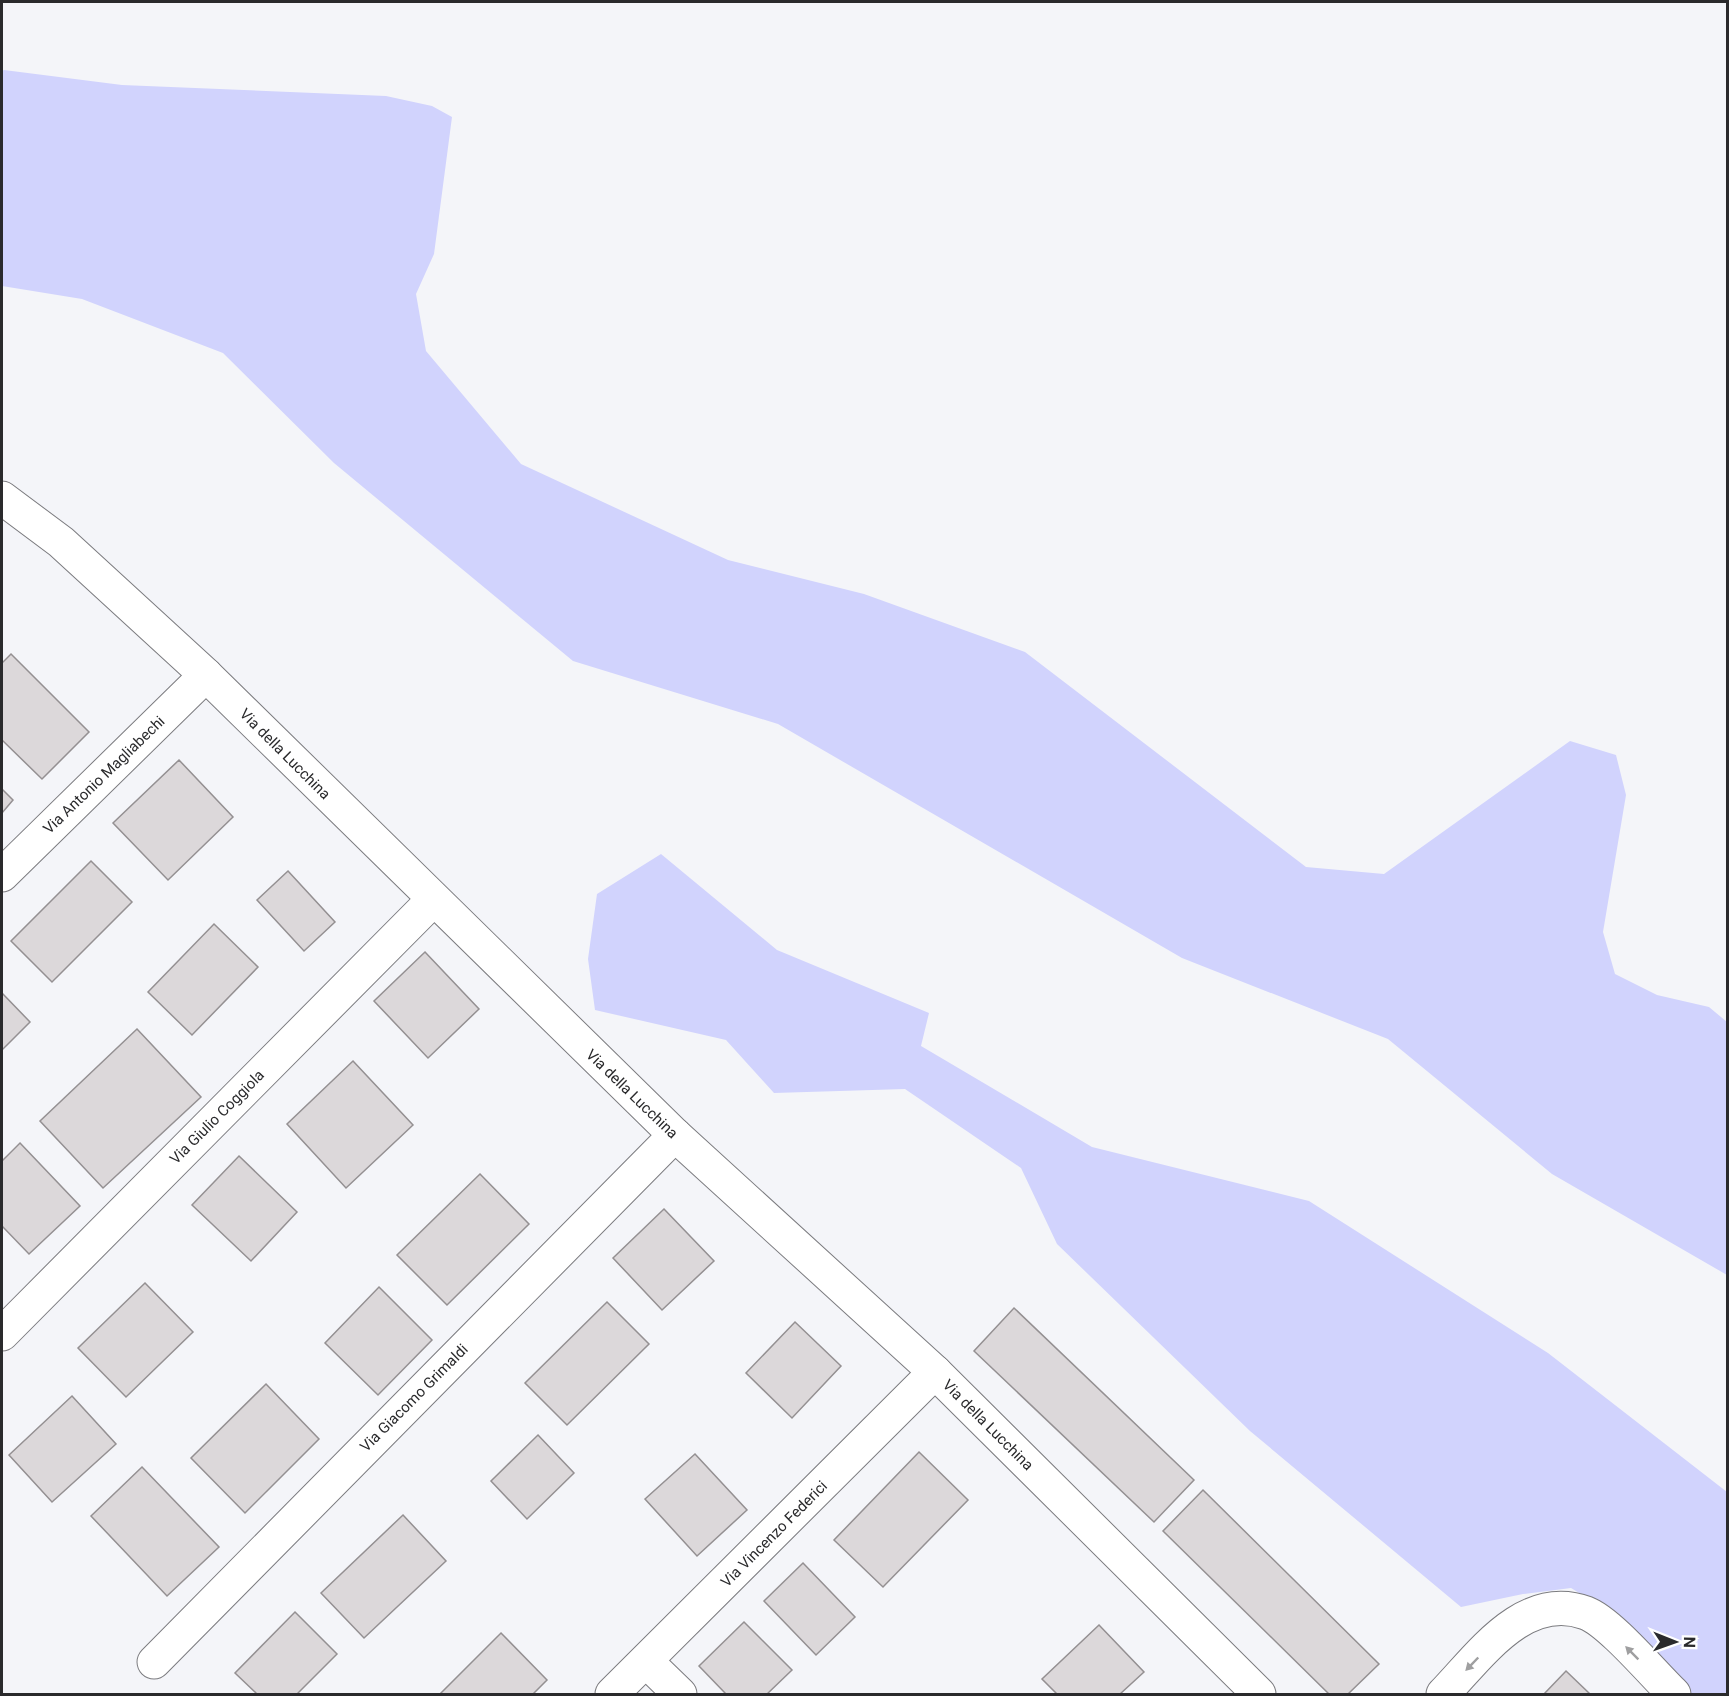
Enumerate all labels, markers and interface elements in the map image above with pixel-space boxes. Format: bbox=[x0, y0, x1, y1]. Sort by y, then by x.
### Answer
street label: Via della Lucchina bbox=[236, 705, 334, 803]
street label: Via Antonio Magliabechi bbox=[39, 712, 169, 838]
street label: Via della Lucchina bbox=[582, 1046, 682, 1142]
street label: Via Giulio Coggiola bbox=[166, 1066, 268, 1168]
street label: Via Giacomo Grimaldi bbox=[356, 1340, 472, 1456]
street label: Via della Lucchina bbox=[939, 1376, 1037, 1474]
street label: Via Vincenzo Federici bbox=[717, 1477, 831, 1591]
north arrow bbox=[1645, 1612, 1705, 1672]
text: N bbox=[1680, 1636, 1699, 1648]
one-way arrow bbox=[1626, 1647, 1640, 1661]
one-way arrow bbox=[1465, 1656, 1479, 1671]

